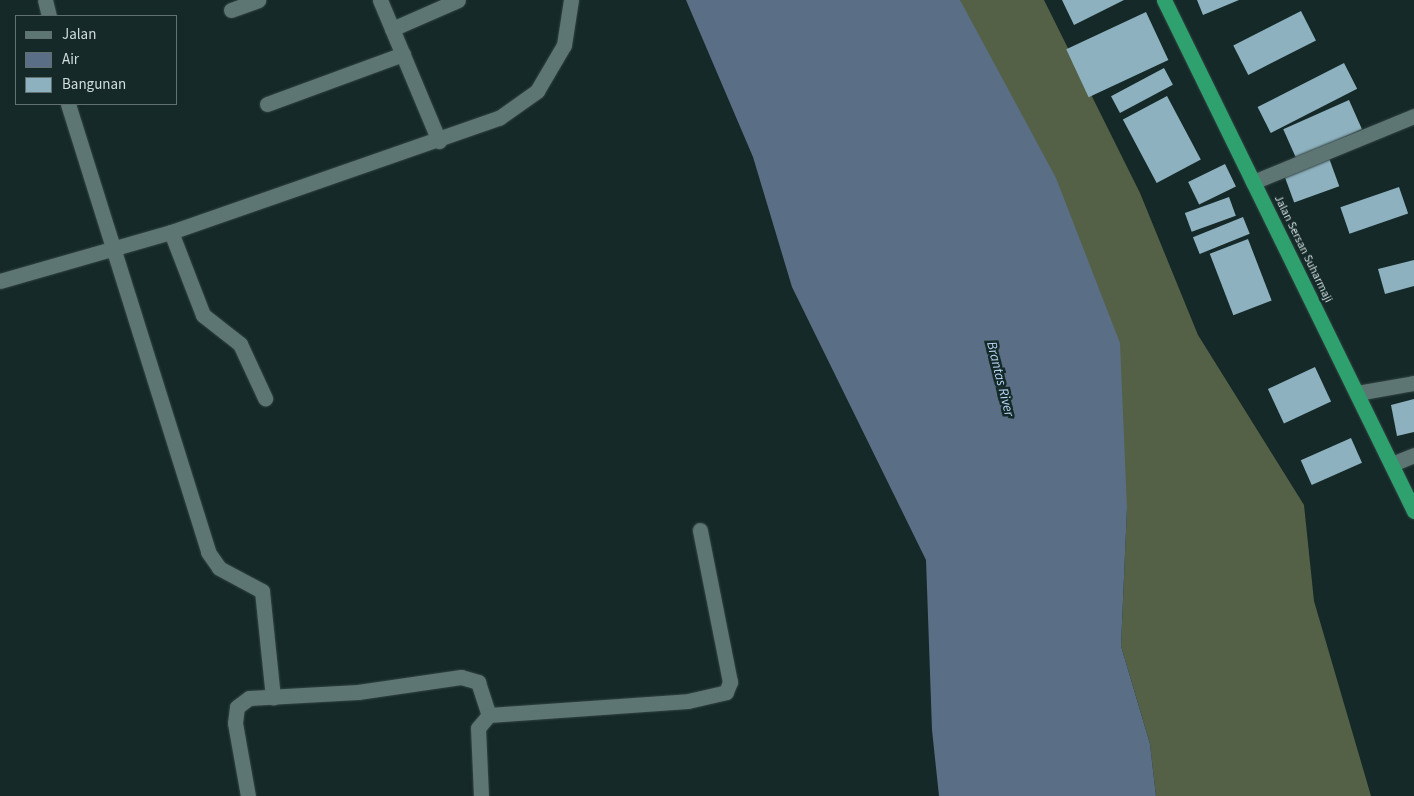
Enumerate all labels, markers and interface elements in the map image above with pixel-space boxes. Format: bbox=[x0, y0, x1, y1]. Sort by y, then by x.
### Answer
legend bbox=[15, 15, 178, 105]
text: Jalan bbox=[62, 24, 96, 45]
text: Air bbox=[62, 49, 79, 70]
text: Bangunan bbox=[62, 74, 126, 95]
street label: Jalan Sersan Suharmaji bbox=[1271, 193, 1335, 305]
water label: Brantas River bbox=[983, 340, 1017, 418]

